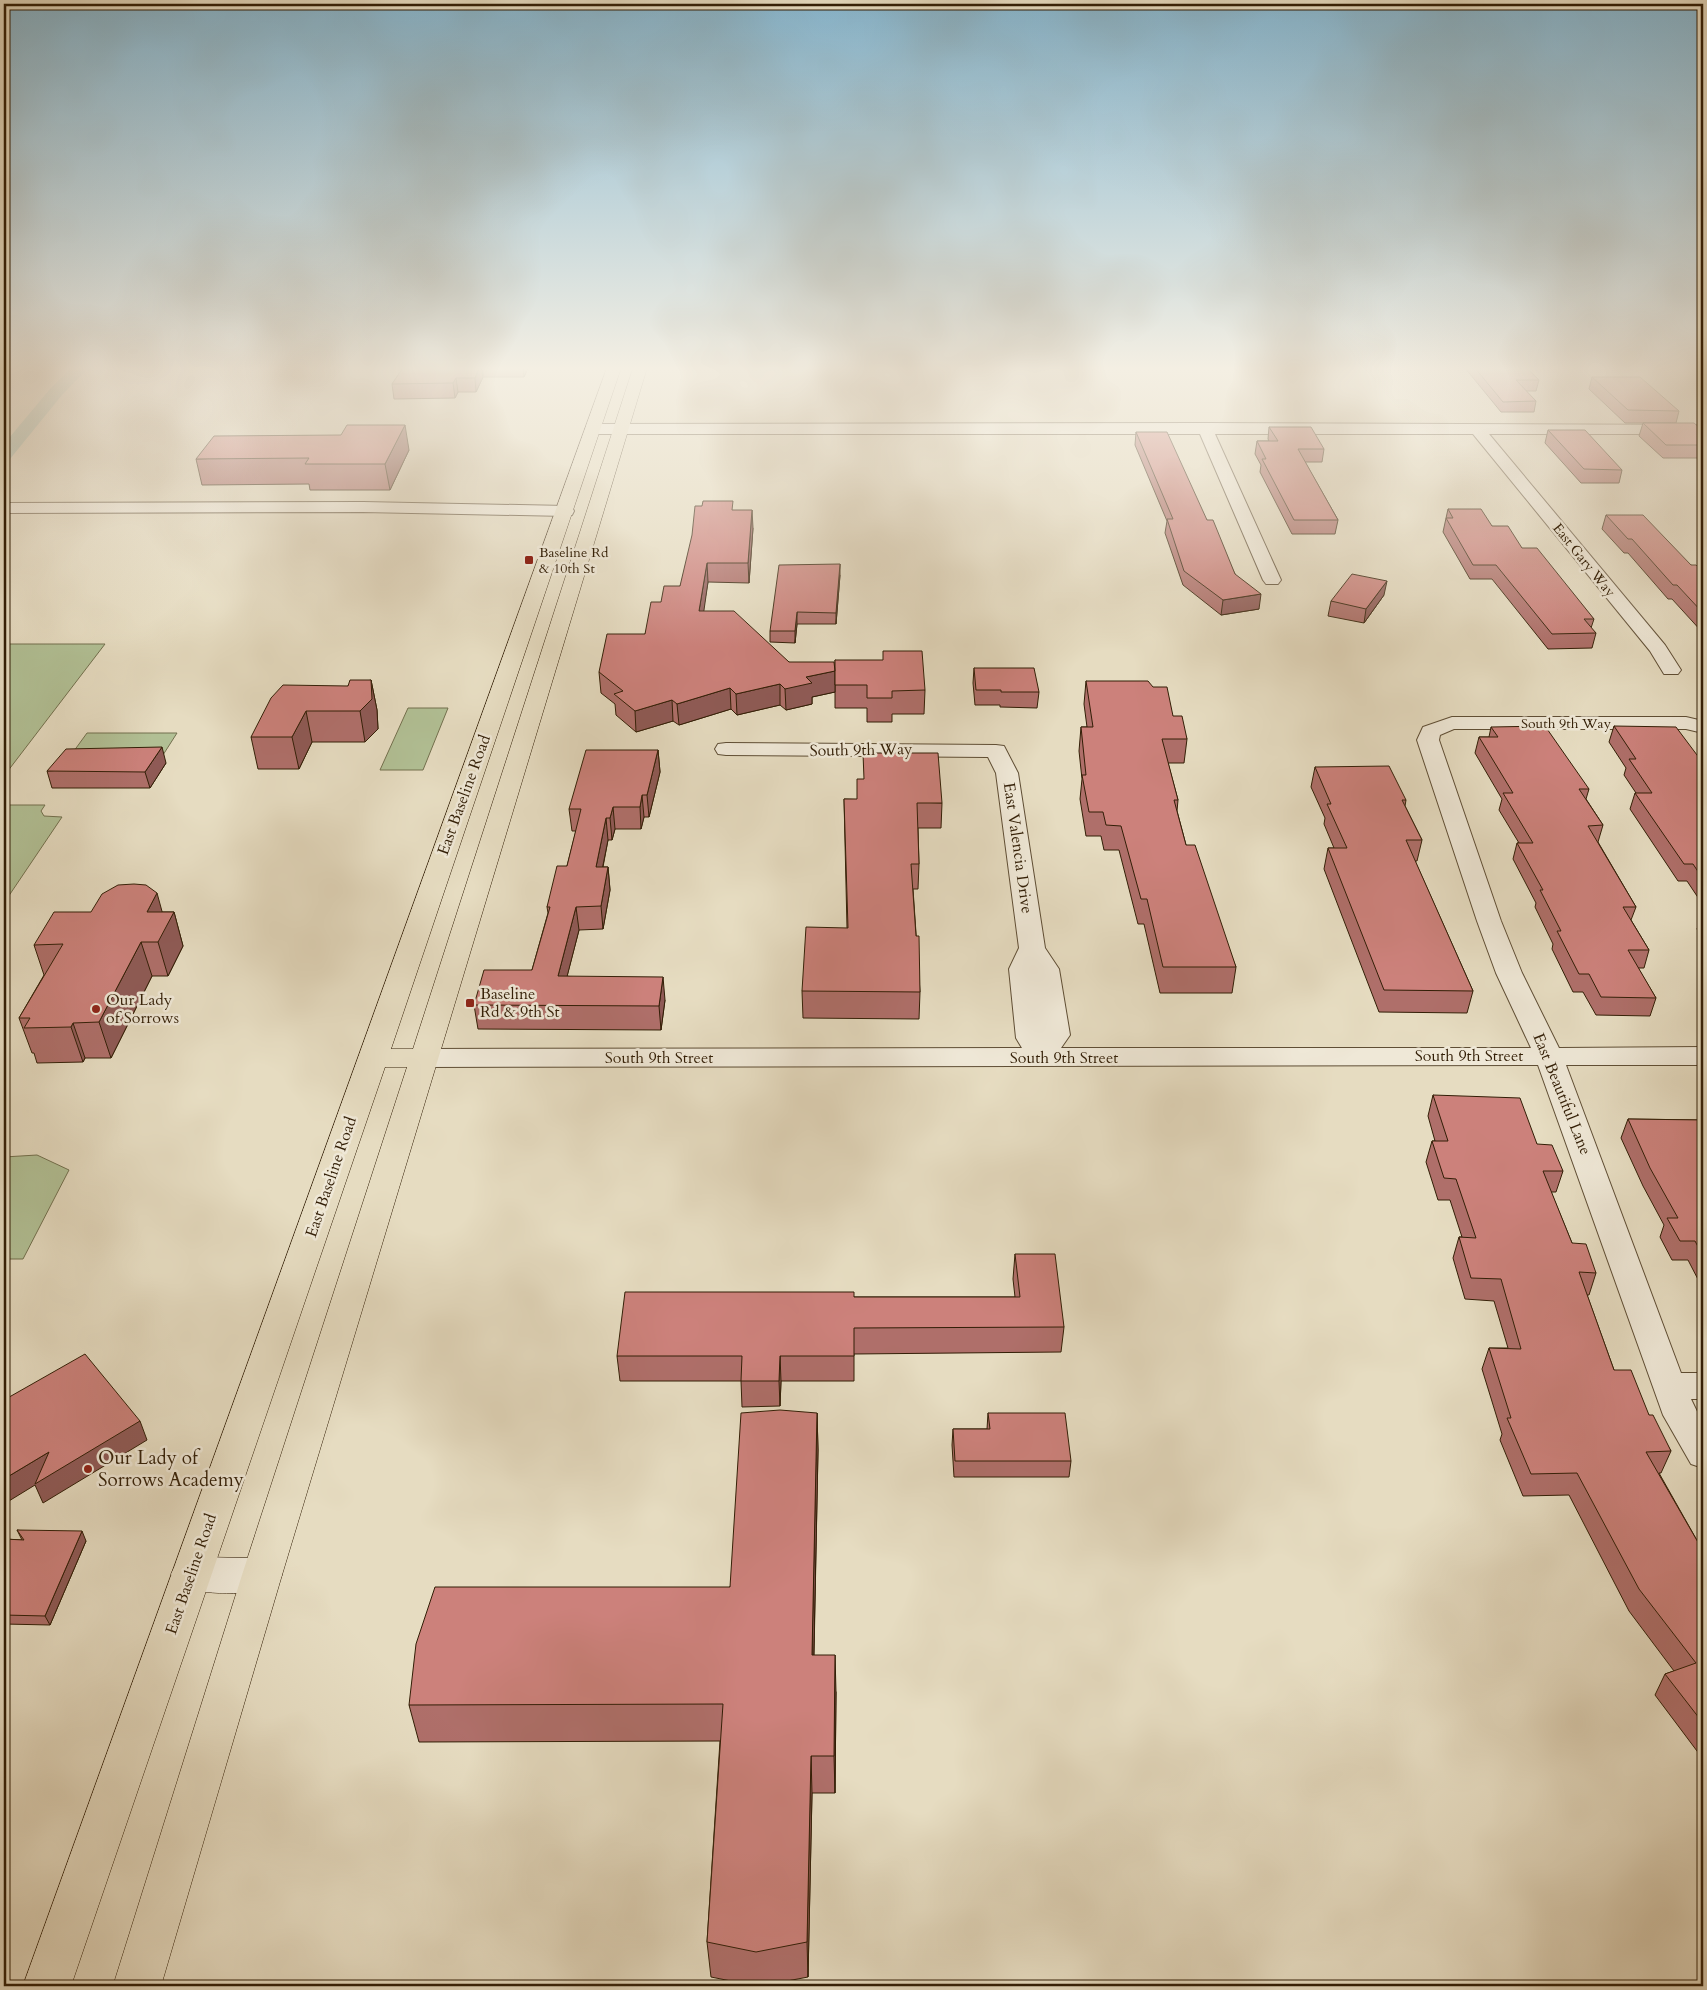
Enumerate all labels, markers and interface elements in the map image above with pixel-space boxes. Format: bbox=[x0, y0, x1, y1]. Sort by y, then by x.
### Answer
street label: East Gary Way bbox=[1548, 519, 1620, 601]
place label: Baseline Rd & 10th St bbox=[539, 543, 609, 578]
marker: Baseline Rd & 10th St bbox=[523, 554, 535, 566]
street label: South 9th Way bbox=[1521, 714, 1612, 733]
street label: East Baseline Road bbox=[432, 731, 496, 858]
street label: South 9th Way bbox=[809, 738, 913, 762]
street label: East Valencia Drive bbox=[998, 781, 1038, 915]
place label: Baseline Rd & 9th St bbox=[480, 983, 559, 1023]
place label: Our Lady of Sorrows bbox=[106, 989, 179, 1029]
marker: Baseline Rd & 9th St bbox=[464, 997, 476, 1009]
marker: Our Lady of Sorrows bbox=[90, 1003, 102, 1015]
street label: East Beautiful Lane bbox=[1527, 1030, 1597, 1158]
street label: South 9th Street bbox=[1415, 1045, 1523, 1067]
street label: South 9th Street bbox=[605, 1047, 713, 1069]
street label: South 9th Street bbox=[1010, 1047, 1118, 1069]
street label: East Baseline Road bbox=[300, 1113, 362, 1240]
place label: Our Lady of Sorrows Academy bbox=[98, 1445, 244, 1493]
marker: Our Lady of Sorrows Academy bbox=[82, 1463, 94, 1475]
street label: East Baseline Road bbox=[160, 1510, 222, 1637]

